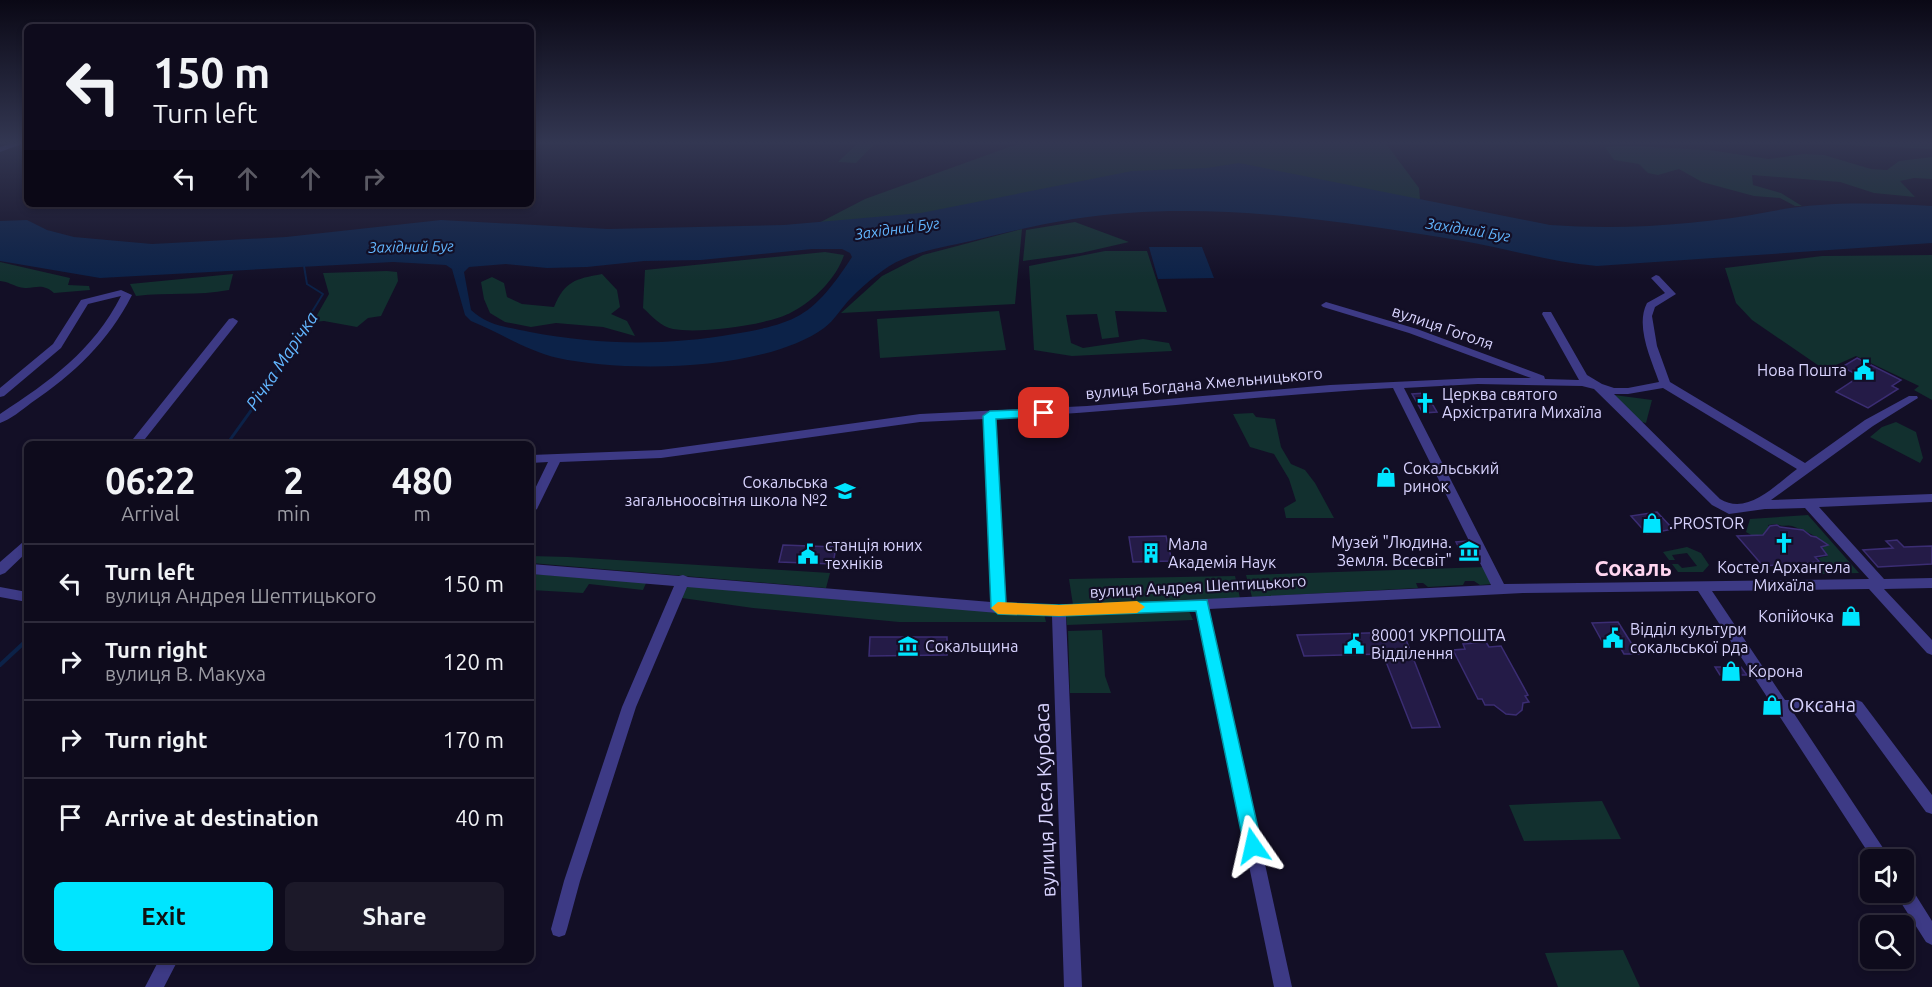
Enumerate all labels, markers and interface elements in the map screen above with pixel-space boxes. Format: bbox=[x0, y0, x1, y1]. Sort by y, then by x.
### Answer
icon: left bbox=[54, 48, 132, 126]
text: 150 m bbox=[153, 49, 270, 96]
text: Turn left bbox=[153, 98, 257, 128]
icon: left bbox=[168, 162, 201, 195]
icon: ahead bbox=[231, 162, 264, 195]
icon: ahead bbox=[294, 162, 327, 195]
icon: right bbox=[357, 162, 390, 195]
water label: Західний Буг bbox=[853, 214, 940, 243]
water label: Західний Буг bbox=[1424, 214, 1511, 245]
water label: Західний Буг bbox=[367, 237, 454, 256]
street label: вулиця Гоголя bbox=[1390, 301, 1496, 353]
water label: Річка Марічка bbox=[241, 307, 321, 413]
public building icon: Нова Пошта bbox=[1852, 358, 1876, 382]
place label: Нова Пошта bbox=[1757, 361, 1847, 379]
street label: вулиця Богдана Хмельницького bbox=[1085, 364, 1323, 402]
place label: Церква святого Архістратига Михаїла bbox=[1442, 385, 1602, 421]
pin bbox=[1018, 387, 1069, 438]
church icon: Церква святого Архістратига Михаїла bbox=[1413, 391, 1437, 415]
icon: arrive bbox=[1027, 396, 1060, 429]
place label: Сокальський ринок bbox=[1403, 459, 1499, 495]
text: 06:22 bbox=[105, 460, 195, 501]
text: 2 bbox=[283, 460, 304, 501]
text: 480 bbox=[392, 460, 453, 501]
shop icon: Сокальський ринок bbox=[1374, 465, 1398, 489]
place label: Сокальська загальноосвітня школа №2 bbox=[625, 473, 828, 509]
school or university icon: Сокальська загальноосвітня школа №2 bbox=[833, 479, 857, 503]
text: Arrival bbox=[121, 502, 180, 525]
text: min bbox=[277, 502, 310, 525]
text: m bbox=[414, 502, 431, 525]
shop icon: .PROSTOR bbox=[1640, 511, 1664, 535]
place label: .PROSTOR bbox=[1669, 514, 1744, 532]
church icon: Костел Архангела Михаїла bbox=[1772, 531, 1796, 555]
place label: Музей "Людина. Земля. Всесвіт" bbox=[1331, 533, 1452, 569]
place label: Мала Академія Наук bbox=[1168, 535, 1276, 571]
place label: станція юних техніків bbox=[825, 536, 922, 572]
museum icon: Музей "Людина. Земля. Всесвіт" bbox=[1457, 539, 1481, 563]
building icon: Мала Академія Наук bbox=[1139, 541, 1163, 565]
public building icon: станція юних техніків bbox=[796, 542, 820, 566]
district label: Сокаль bbox=[1594, 555, 1672, 580]
place label: Костел Архангела Михаїла bbox=[1717, 558, 1851, 594]
text: Turn left bbox=[105, 559, 195, 584]
icon: left bbox=[54, 567, 87, 600]
text: 150 m bbox=[443, 571, 504, 596]
street label: вулиця Андрея Шептицького bbox=[1089, 571, 1307, 601]
text: вулиця Андрея Шептицького bbox=[105, 584, 376, 607]
shop icon: Копійочка bbox=[1839, 604, 1863, 628]
place label: Копійочка bbox=[1758, 607, 1834, 625]
place label: Відділ культури сокальської рда bbox=[1630, 620, 1748, 656]
place label: 80001 УКРПОШТА Відділення bbox=[1371, 626, 1506, 662]
public building icon: Відділ культури сокальської рда bbox=[1601, 626, 1625, 650]
public building icon: 80001 УКРПОШТА Відділення bbox=[1342, 632, 1366, 656]
museum icon: Сокальщина bbox=[896, 634, 920, 658]
text: Turn right bbox=[105, 637, 207, 662]
place label: Сокальщина bbox=[925, 637, 1018, 655]
icon: right bbox=[54, 645, 87, 678]
text: 120 m bbox=[443, 649, 504, 674]
shop icon: Корона bbox=[1719, 659, 1743, 683]
text: вулиця В. Макуха bbox=[105, 662, 266, 685]
place label: Корона bbox=[1748, 662, 1803, 680]
shop icon: Оксана bbox=[1760, 693, 1784, 717]
place label: Оксана bbox=[1789, 693, 1856, 716]
street label: вулиця Леся Курбаса bbox=[1030, 702, 1059, 898]
icon: right bbox=[54, 723, 87, 756]
text: Turn right bbox=[105, 727, 207, 752]
text: 170 m bbox=[443, 727, 504, 752]
icon: arrive bbox=[54, 801, 87, 834]
text: Arrive at destination bbox=[105, 805, 319, 830]
text: 40 m bbox=[455, 805, 504, 830]
position arrow bbox=[1221, 814, 1285, 878]
map controls bbox=[1860, 849, 1914, 969]
button: sound bbox=[1860, 849, 1914, 903]
button: Exit bbox=[54, 882, 273, 951]
button: Share bbox=[285, 882, 504, 951]
button: search bbox=[1860, 915, 1914, 969]

